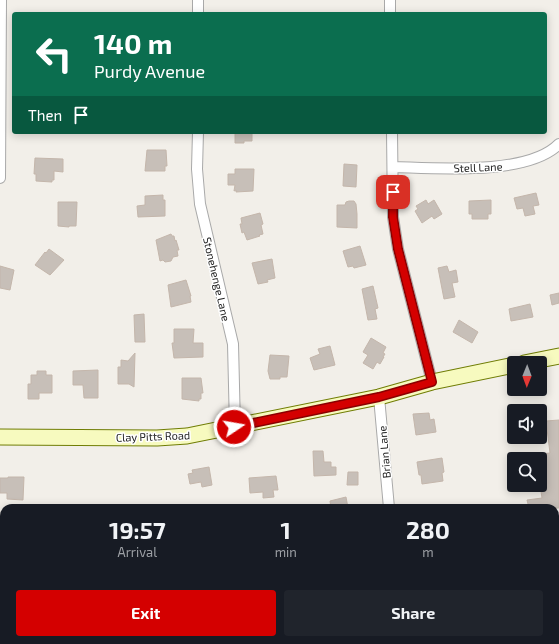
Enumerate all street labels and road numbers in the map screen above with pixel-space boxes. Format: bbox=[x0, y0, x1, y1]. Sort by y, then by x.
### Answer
street label: Stell Lane bbox=[453, 160, 503, 174]
street label: Stonehenge Lane bbox=[201, 236, 233, 322]
street label: Brian Lane bbox=[375, 425, 393, 479]
street label: Clay Pitts Road bbox=[115, 428, 191, 444]

